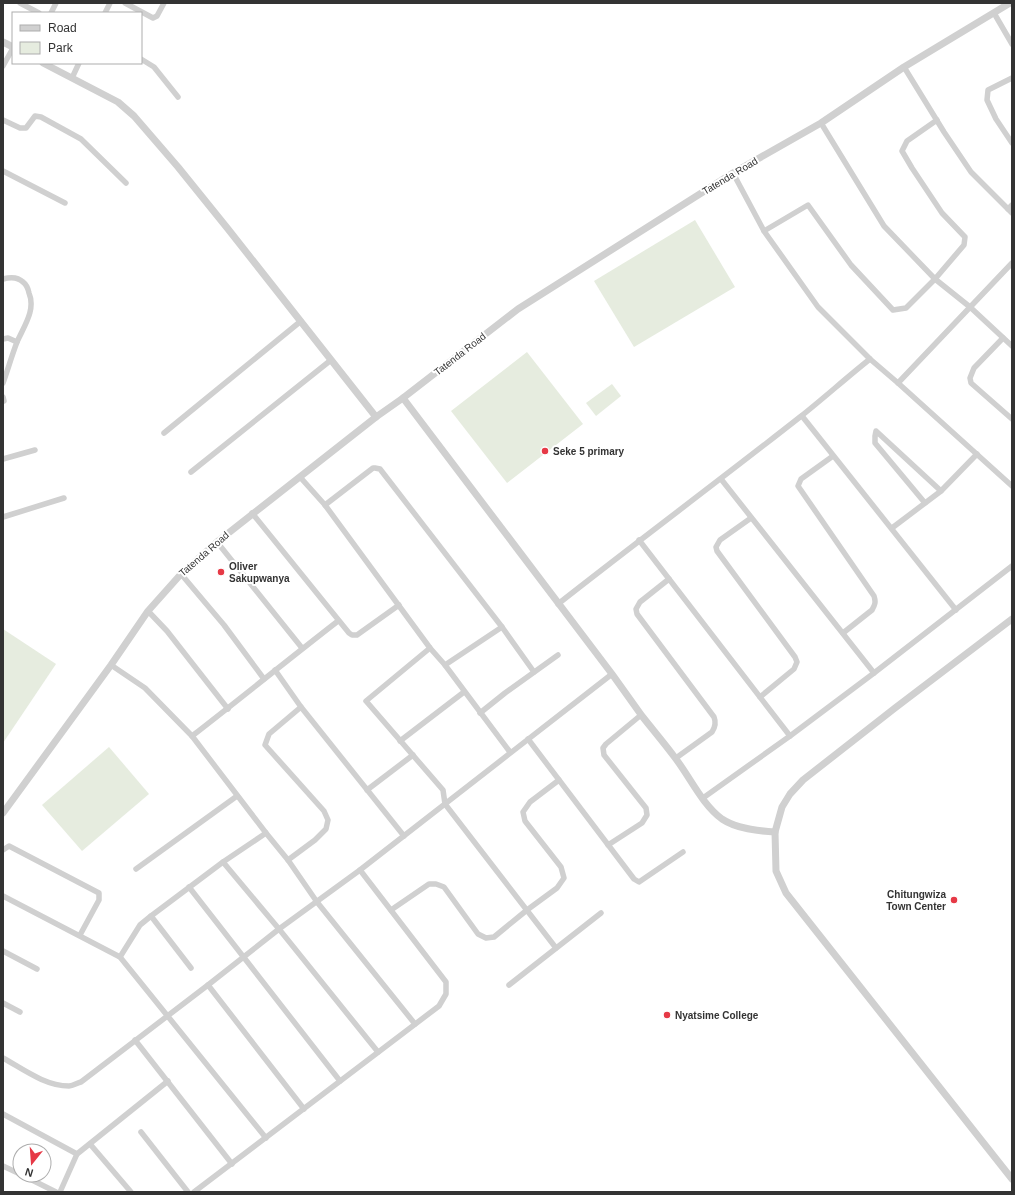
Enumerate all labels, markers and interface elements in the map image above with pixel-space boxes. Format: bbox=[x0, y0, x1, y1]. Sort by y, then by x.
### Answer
legend bbox=[12, 12, 142, 64]
text: Road bbox=[48, 21, 77, 35]
text: Park bbox=[48, 41, 74, 55]
street label: Tatenda Road bbox=[700, 155, 760, 197]
street label: Tatenda Road bbox=[432, 330, 488, 378]
marker: Seke 5 primary bbox=[540, 446, 550, 456]
place label: Seke 5 primary bbox=[553, 446, 625, 457]
street label: Tatenda Road bbox=[177, 529, 231, 579]
place label: Oliver Sakupwanya bbox=[229, 561, 290, 584]
marker: Oliver Sakupwanya bbox=[216, 567, 226, 577]
place label: Chitungwiza Town Center bbox=[886, 889, 946, 912]
marker: Chitungwiza Town Center bbox=[949, 895, 959, 905]
marker: Nyatsime College bbox=[662, 1010, 672, 1020]
place label: Nyatsime College bbox=[675, 1010, 759, 1021]
north arrow bbox=[12, 1143, 52, 1183]
text: N bbox=[23, 1166, 35, 1179]

